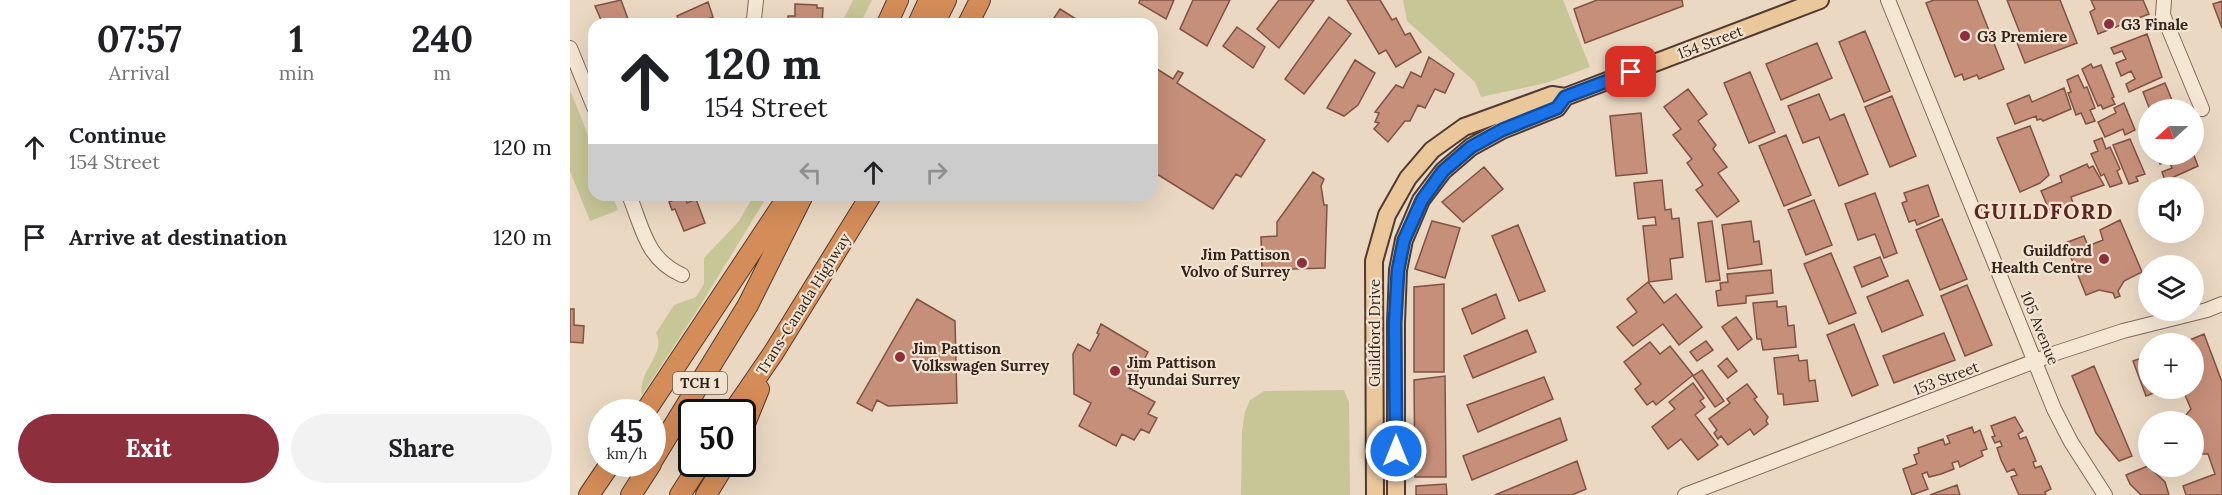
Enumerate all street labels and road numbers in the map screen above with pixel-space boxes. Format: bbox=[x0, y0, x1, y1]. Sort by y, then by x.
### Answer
street label: 154 Street bbox=[1675, 21, 1745, 63]
street label: Trans-Canada Highway bbox=[752, 230, 854, 378]
street label: Guildford Drive bbox=[1365, 279, 1384, 387]
street label: 105 Avenue bbox=[2017, 288, 2063, 368]
street label: 153 Street bbox=[1911, 357, 1982, 399]
road number: TCH 1 bbox=[673, 372, 727, 394]

